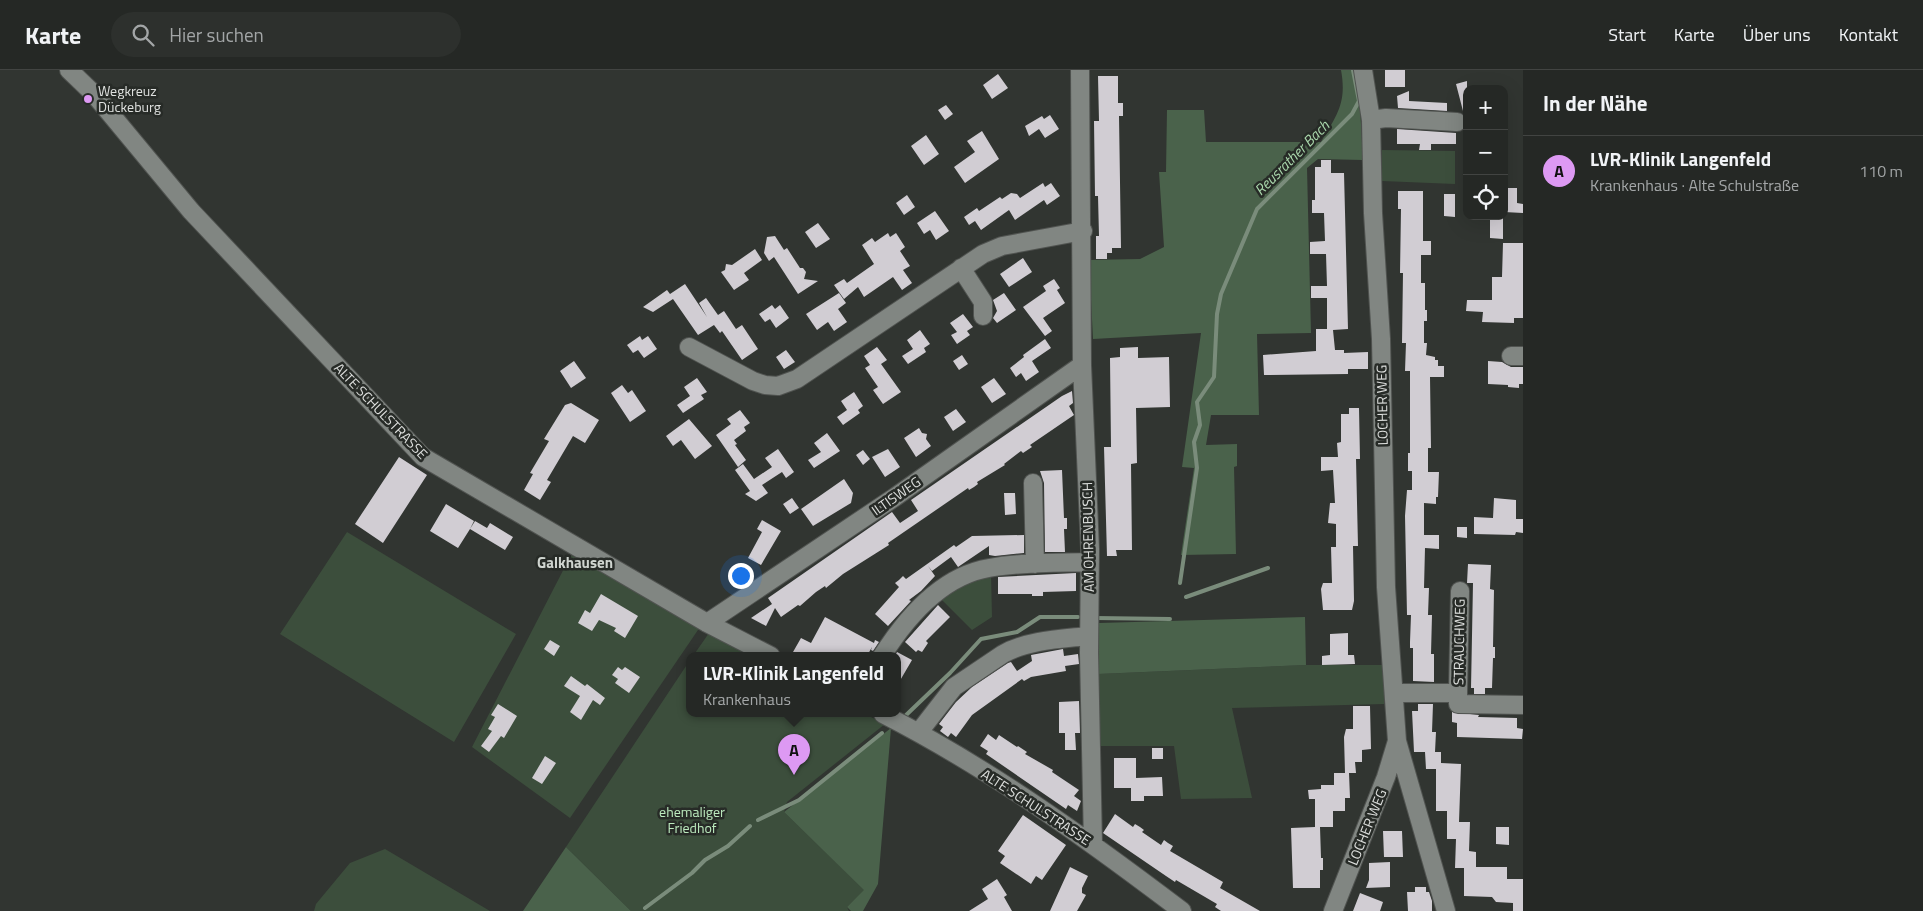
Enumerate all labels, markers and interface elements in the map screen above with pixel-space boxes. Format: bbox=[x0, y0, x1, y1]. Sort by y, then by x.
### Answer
search box bbox=[111, 12, 461, 57]
text: Karte bbox=[25, 17, 81, 53]
text: Hier suchen bbox=[169, 20, 264, 49]
icon: search bbox=[129, 21, 157, 49]
text: Start bbox=[1608, 21, 1646, 48]
text: Karte bbox=[1674, 21, 1715, 48]
text: Über uns bbox=[1743, 21, 1811, 48]
text: Kontakt bbox=[1839, 21, 1898, 48]
place label: Wegkreuz Dückeburg bbox=[98, 80, 161, 117]
map controls bbox=[1463, 85, 1508, 220]
button: + bbox=[1463, 85, 1508, 130]
text: In der Nähe bbox=[1543, 87, 1648, 119]
marker: Wegkreuz Dückeburg bbox=[82, 93, 94, 105]
water label: Reusrather Bach bbox=[1249, 114, 1335, 201]
button: − bbox=[1463, 130, 1508, 175]
text: LVR-Klinik Langenfeld bbox=[1590, 144, 1771, 173]
text: A bbox=[1554, 159, 1564, 183]
text: 110 m bbox=[1859, 159, 1903, 183]
text: Krankenhaus · Alte Schulstraße bbox=[1590, 173, 1799, 197]
button: locate bbox=[1463, 175, 1508, 220]
street label: ALTE SCHULSTRASSE bbox=[330, 358, 433, 464]
street label: LOCHER WEG bbox=[1370, 364, 1393, 446]
street label: ILTISWEG bbox=[867, 471, 925, 520]
street label: AM OHRENBUSCH bbox=[1076, 482, 1099, 592]
district label: Galkhausen bbox=[537, 551, 613, 574]
your location bbox=[728, 563, 754, 589]
street label: STRAUCHWEG bbox=[1447, 599, 1470, 685]
popup bbox=[686, 652, 901, 717]
text: LVR-Klinik Langenfeld bbox=[703, 658, 884, 687]
text: Krankenhaus bbox=[703, 687, 791, 711]
pin: A bbox=[778, 734, 810, 775]
street label: ALTE SCHULSTRASSE bbox=[977, 763, 1095, 850]
street label: LOCHER WEG bbox=[1342, 785, 1391, 868]
park label: ehemaliger Friedhof bbox=[659, 801, 725, 838]

